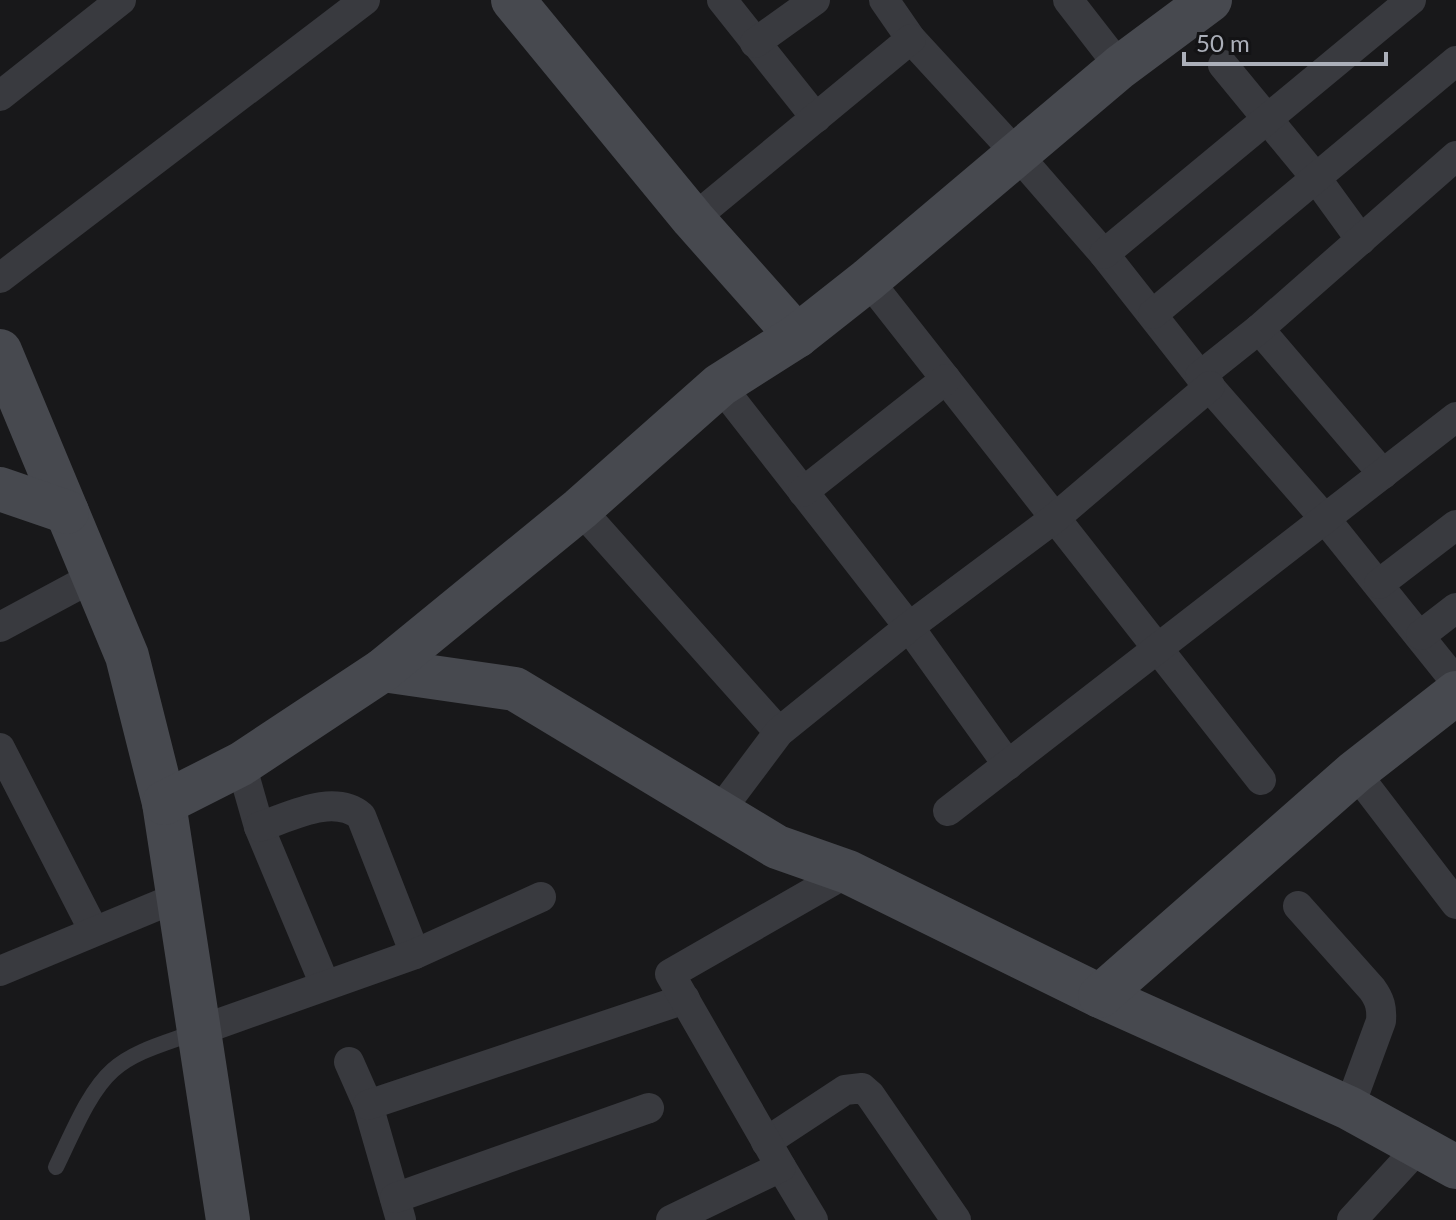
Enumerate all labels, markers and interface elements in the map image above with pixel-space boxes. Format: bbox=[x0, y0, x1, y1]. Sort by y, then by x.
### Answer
scale bar bbox=[1184, 16, 1386, 66]
text: 50 m bbox=[1196, 28, 1250, 57]

